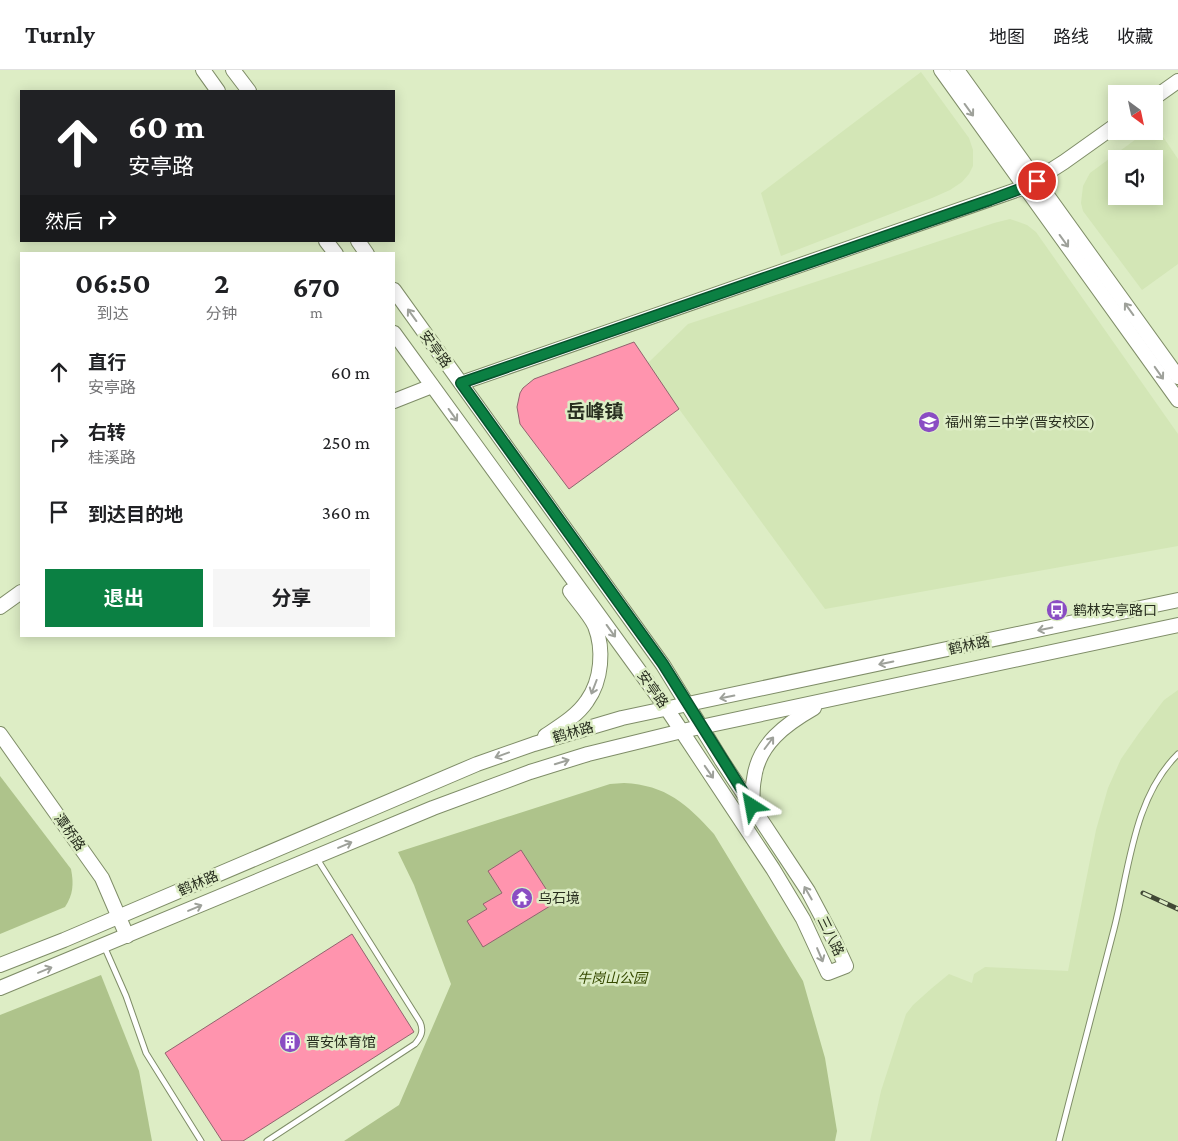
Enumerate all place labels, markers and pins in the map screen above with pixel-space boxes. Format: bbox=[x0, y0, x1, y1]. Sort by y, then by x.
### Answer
pin bbox=[1016, 160, 1058, 202]
school or university icon: 福州第三中学(晋安校区) bbox=[917, 410, 941, 434]
place label: 福州第三中学(晋安校区) bbox=[945, 414, 1095, 431]
bus stop icon: 鹤林安亭路口 bbox=[1045, 598, 1069, 622]
place label: 鹤林安亭路口 bbox=[1073, 602, 1157, 618]
temple icon: 乌石境 bbox=[510, 886, 534, 910]
place label: 乌石境 bbox=[538, 890, 580, 906]
building icon: 晋安体育馆 bbox=[278, 1030, 302, 1054]
place label: 晋安体育馆 bbox=[306, 1034, 376, 1050]

